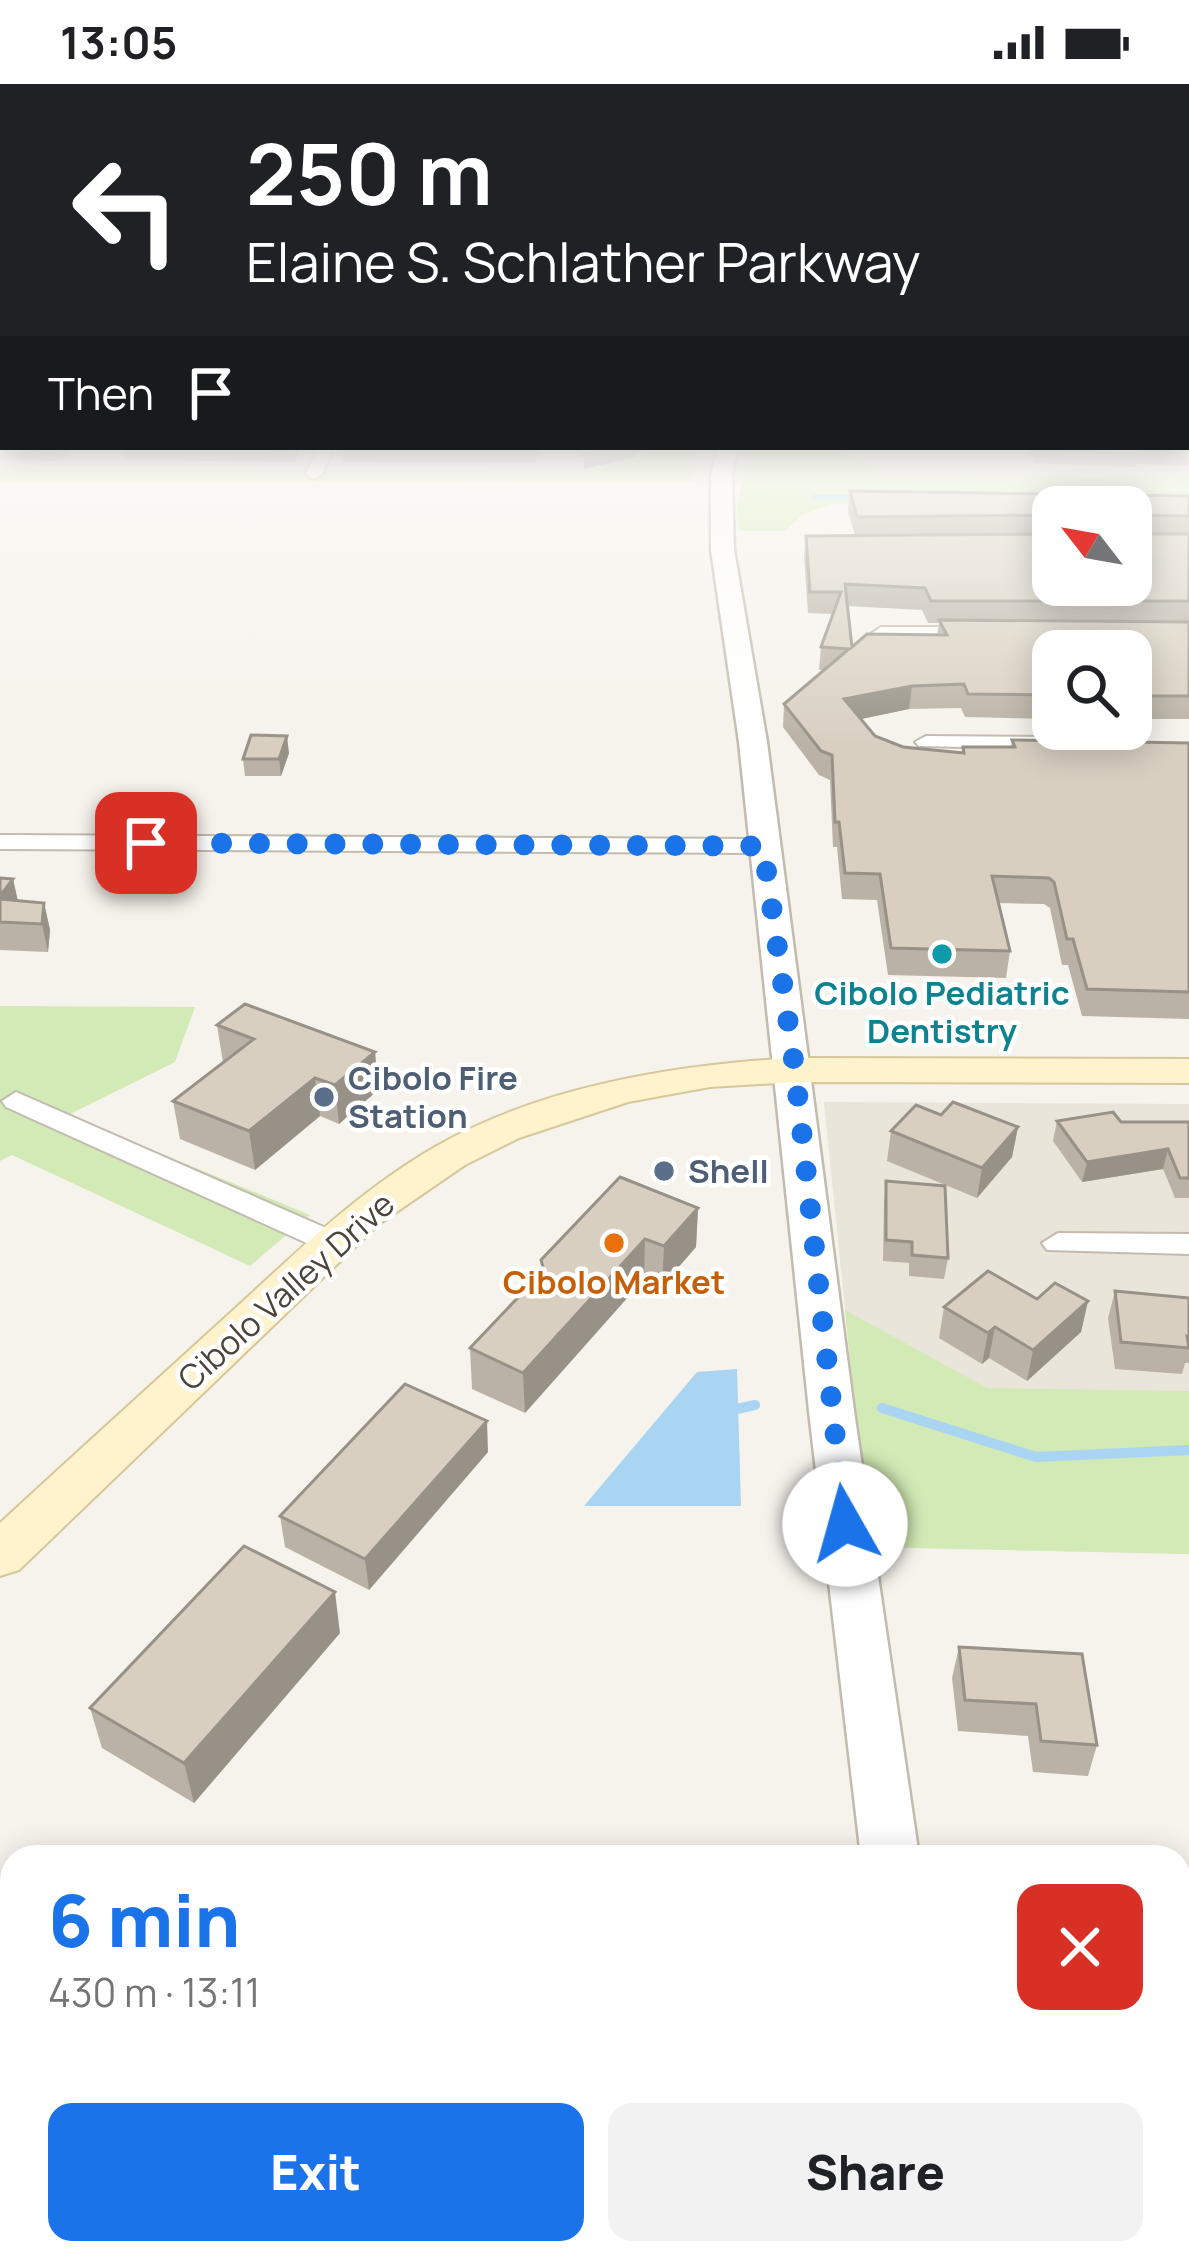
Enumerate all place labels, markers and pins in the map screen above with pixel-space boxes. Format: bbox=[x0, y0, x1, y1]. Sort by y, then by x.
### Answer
pin bbox=[95, 792, 197, 894]
marker: Cibolo Pediatric Dentistry bbox=[929, 941, 955, 967]
place label: Cibolo Pediatric Dentistry bbox=[814, 970, 1070, 1053]
place label: Cibolo Fire Station bbox=[348, 1055, 518, 1138]
marker: Cibolo Fire Station bbox=[311, 1084, 337, 1110]
place label: Shell bbox=[688, 1148, 769, 1193]
marker: Shell bbox=[651, 1158, 677, 1184]
marker: Cibolo Market bbox=[601, 1230, 627, 1256]
place label: Cibolo Market bbox=[503, 1259, 725, 1304]

